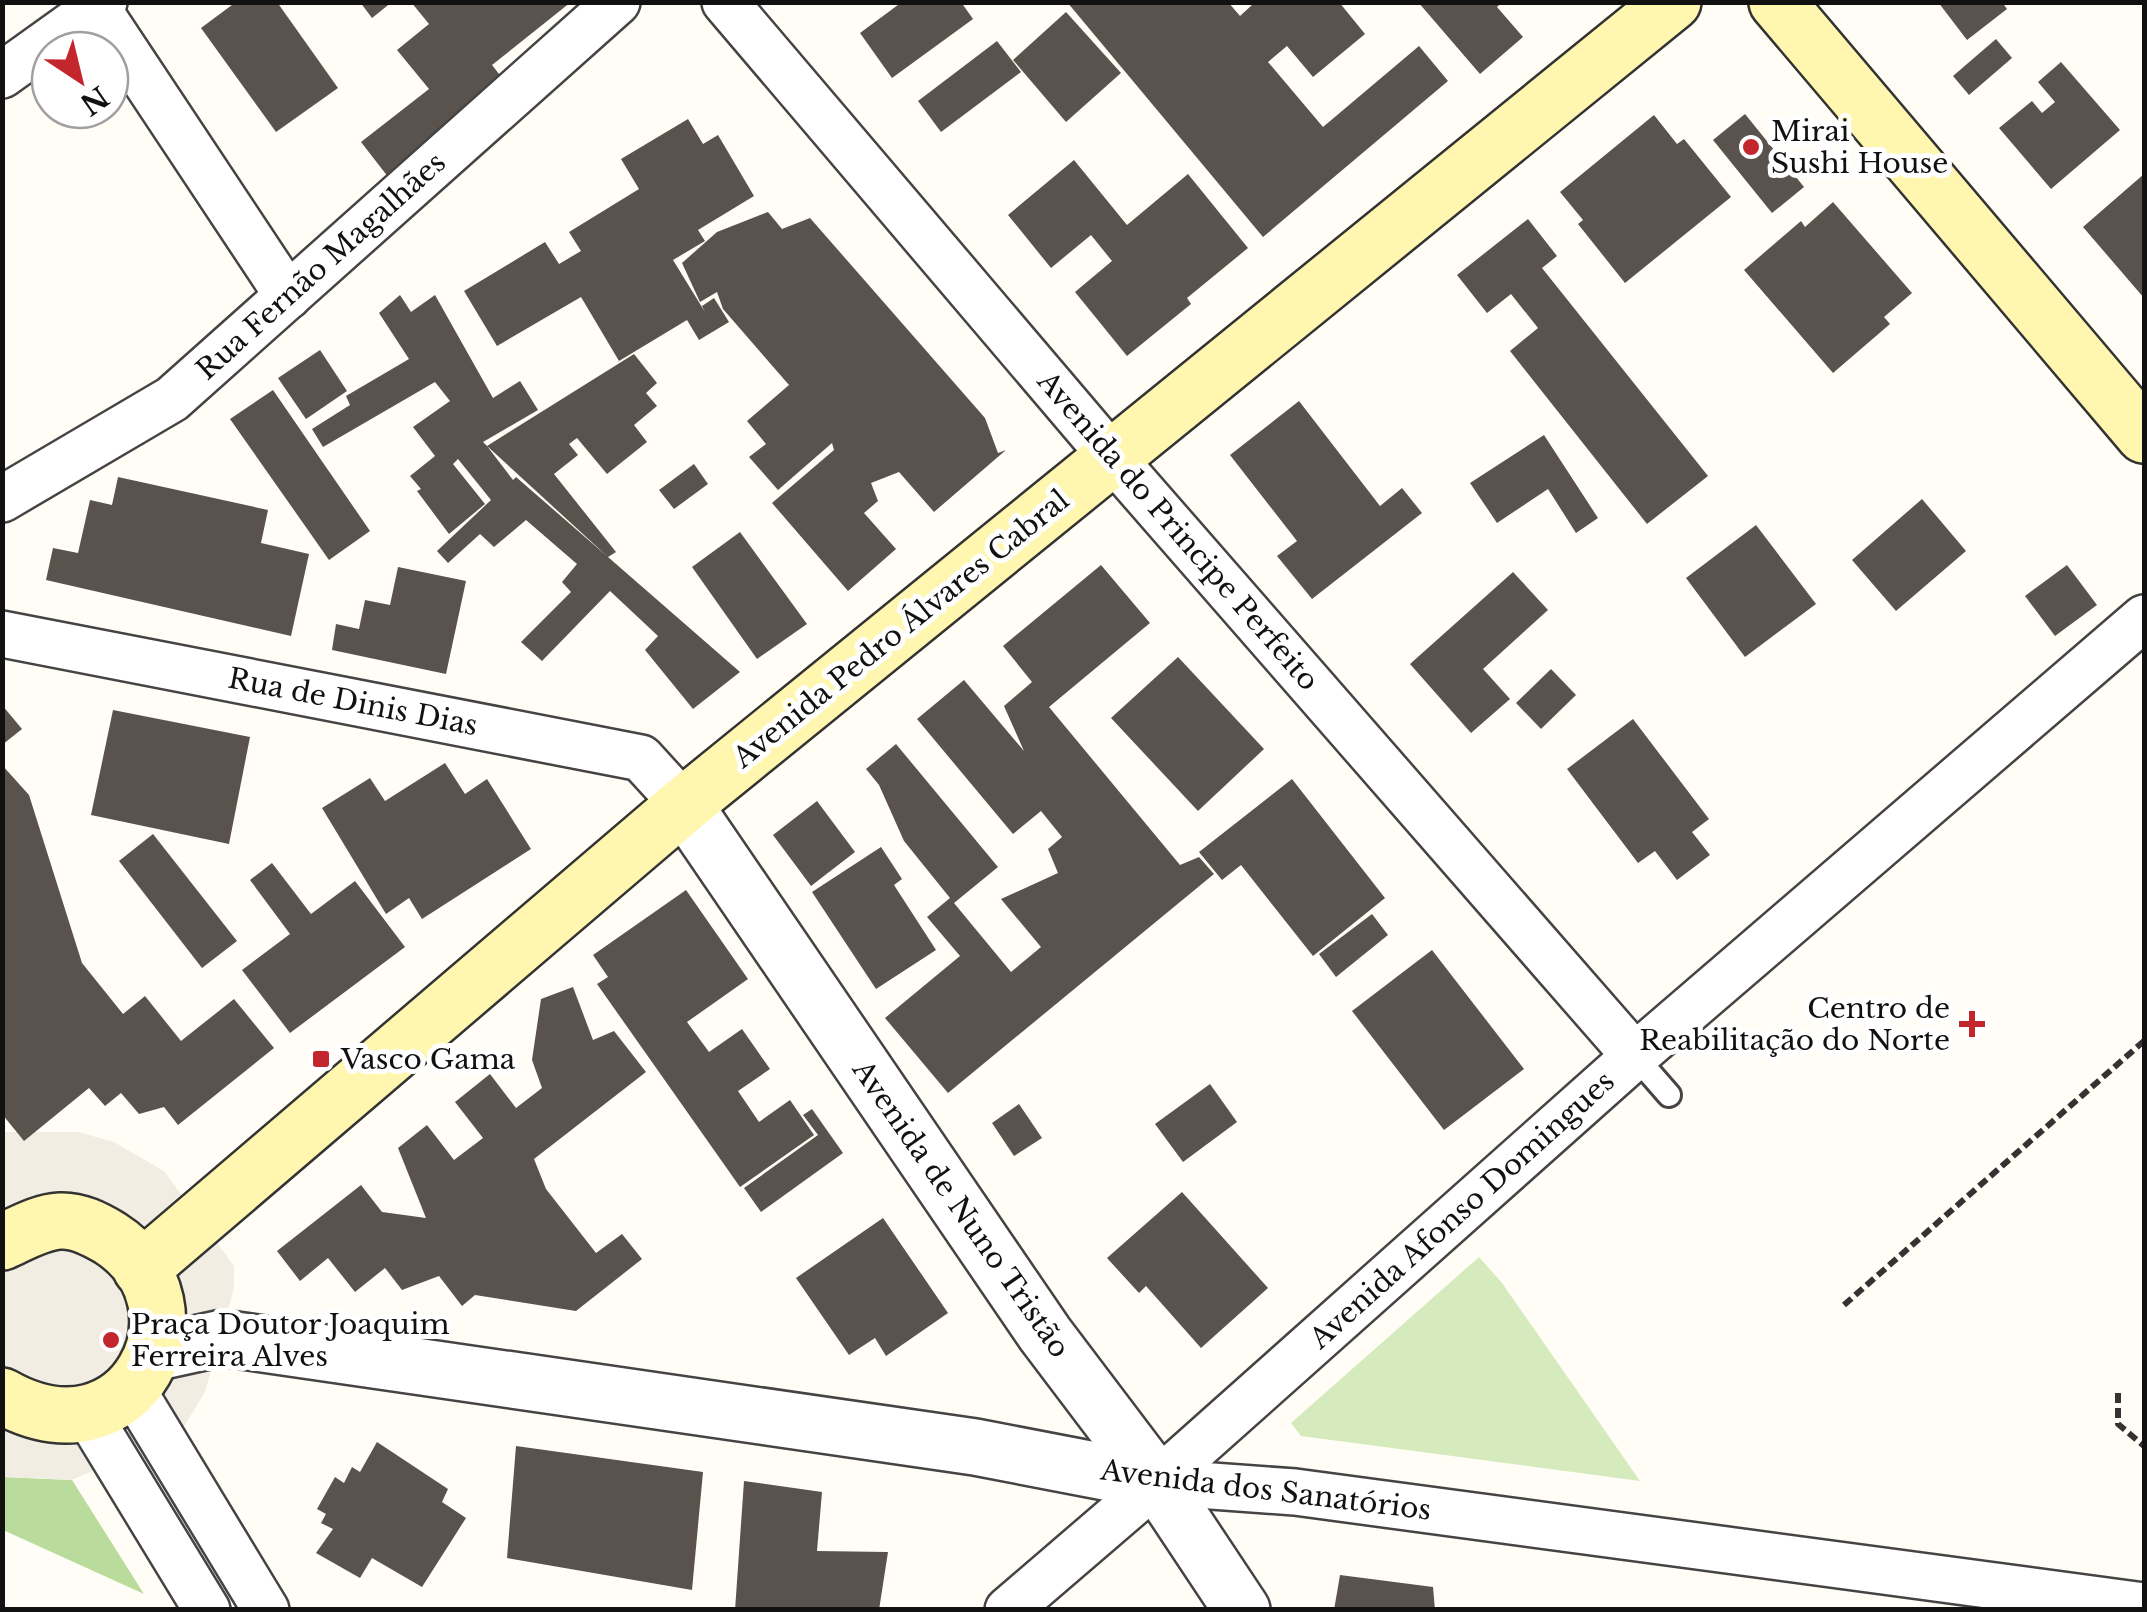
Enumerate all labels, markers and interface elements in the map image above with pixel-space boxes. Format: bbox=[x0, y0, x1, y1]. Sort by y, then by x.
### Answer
north arrow bbox=[30, 30, 130, 130]
text: N bbox=[73, 78, 115, 122]
place label: Mirai Sushi House bbox=[1771, 114, 1948, 181]
marker: Mirai Sushi House bbox=[1740, 136, 1762, 158]
street label: Rua Fernão Magalhães bbox=[189, 145, 453, 387]
street label: Avenida do Principe Perfeito bbox=[1029, 364, 1326, 698]
street label: Avenida Pedro Álvares Cabral bbox=[725, 483, 1076, 776]
street label: Rua de Dinis Dias bbox=[225, 661, 481, 743]
place label: Centro de Reabilitação do Norte bbox=[1639, 991, 1950, 1058]
marker: Centro de Reabilitação do Norte bbox=[1959, 1011, 1985, 1037]
place label: Vasco Gama bbox=[340, 1042, 516, 1077]
marker: Vasco Gama bbox=[310, 1048, 332, 1070]
street label: Avenida de Nuno Tristão bbox=[844, 1053, 1077, 1364]
street label: Avenida Afonso Domingues bbox=[1302, 1064, 1622, 1357]
place label: Praça Doutor Joaquim Ferreira Alves bbox=[131, 1307, 449, 1374]
marker: Praça Doutor Joaquim Ferreira Alves bbox=[100, 1329, 122, 1351]
street label: Avenida dos Sanatórios bbox=[1098, 1452, 1433, 1528]

